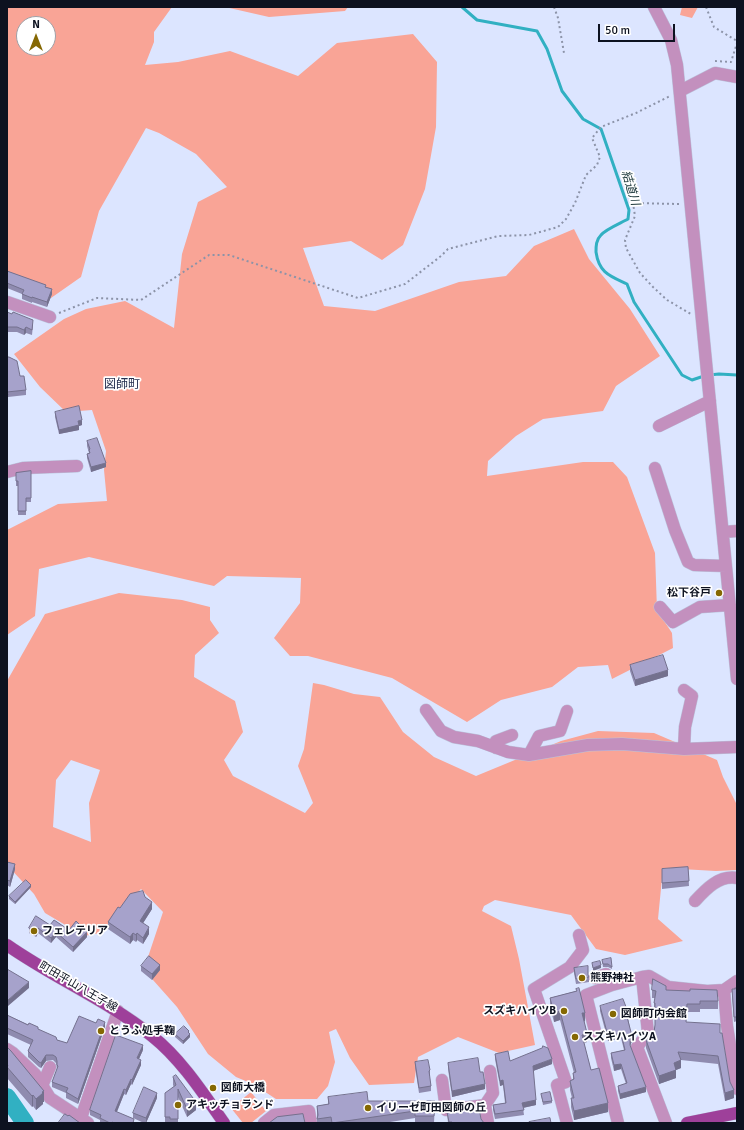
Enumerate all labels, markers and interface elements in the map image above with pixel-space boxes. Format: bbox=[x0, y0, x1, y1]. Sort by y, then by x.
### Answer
north arrow bbox=[16, 16, 56, 56]
scale bar bbox=[600, 16, 677, 42]
text: N bbox=[32, 18, 40, 31]
text: 50 m bbox=[605, 23, 630, 38]
water label: 結道川 bbox=[618, 169, 642, 207]
district label: 図師町 bbox=[104, 378, 140, 392]
place label: 松下谷戸 bbox=[667, 586, 711, 600]
marker: 松下谷戸 bbox=[714, 588, 724, 598]
place label: フェレテリア bbox=[42, 924, 108, 938]
marker: フェレテリア bbox=[29, 926, 39, 936]
street label: 町田平山八王子線 bbox=[37, 959, 119, 1015]
place label: 熊野神社 bbox=[590, 971, 634, 985]
marker: 熊野神社 bbox=[577, 973, 587, 983]
place label: スズキハイツB bbox=[483, 1004, 556, 1018]
marker: スズキハイツB bbox=[559, 1006, 569, 1016]
place label: 図師町内会館 bbox=[621, 1007, 687, 1021]
marker: 図師町内会館 bbox=[608, 1009, 618, 1019]
place label: とうふ処手鞠 bbox=[109, 1024, 175, 1038]
marker: とうふ処手鞠 bbox=[96, 1026, 106, 1036]
place label: スズキハイツA bbox=[583, 1030, 656, 1044]
marker: スズキハイツA bbox=[570, 1032, 580, 1042]
place label: 図師大橋 bbox=[221, 1081, 265, 1095]
marker: 図師大橋 bbox=[208, 1083, 218, 1093]
place label: アキッチョランド bbox=[186, 1098, 274, 1112]
marker: アキッチョランド bbox=[173, 1100, 183, 1110]
place label: イリーゼ町田図師の丘 bbox=[376, 1101, 486, 1115]
marker: イリーゼ町田図師の丘 bbox=[363, 1103, 373, 1113]

